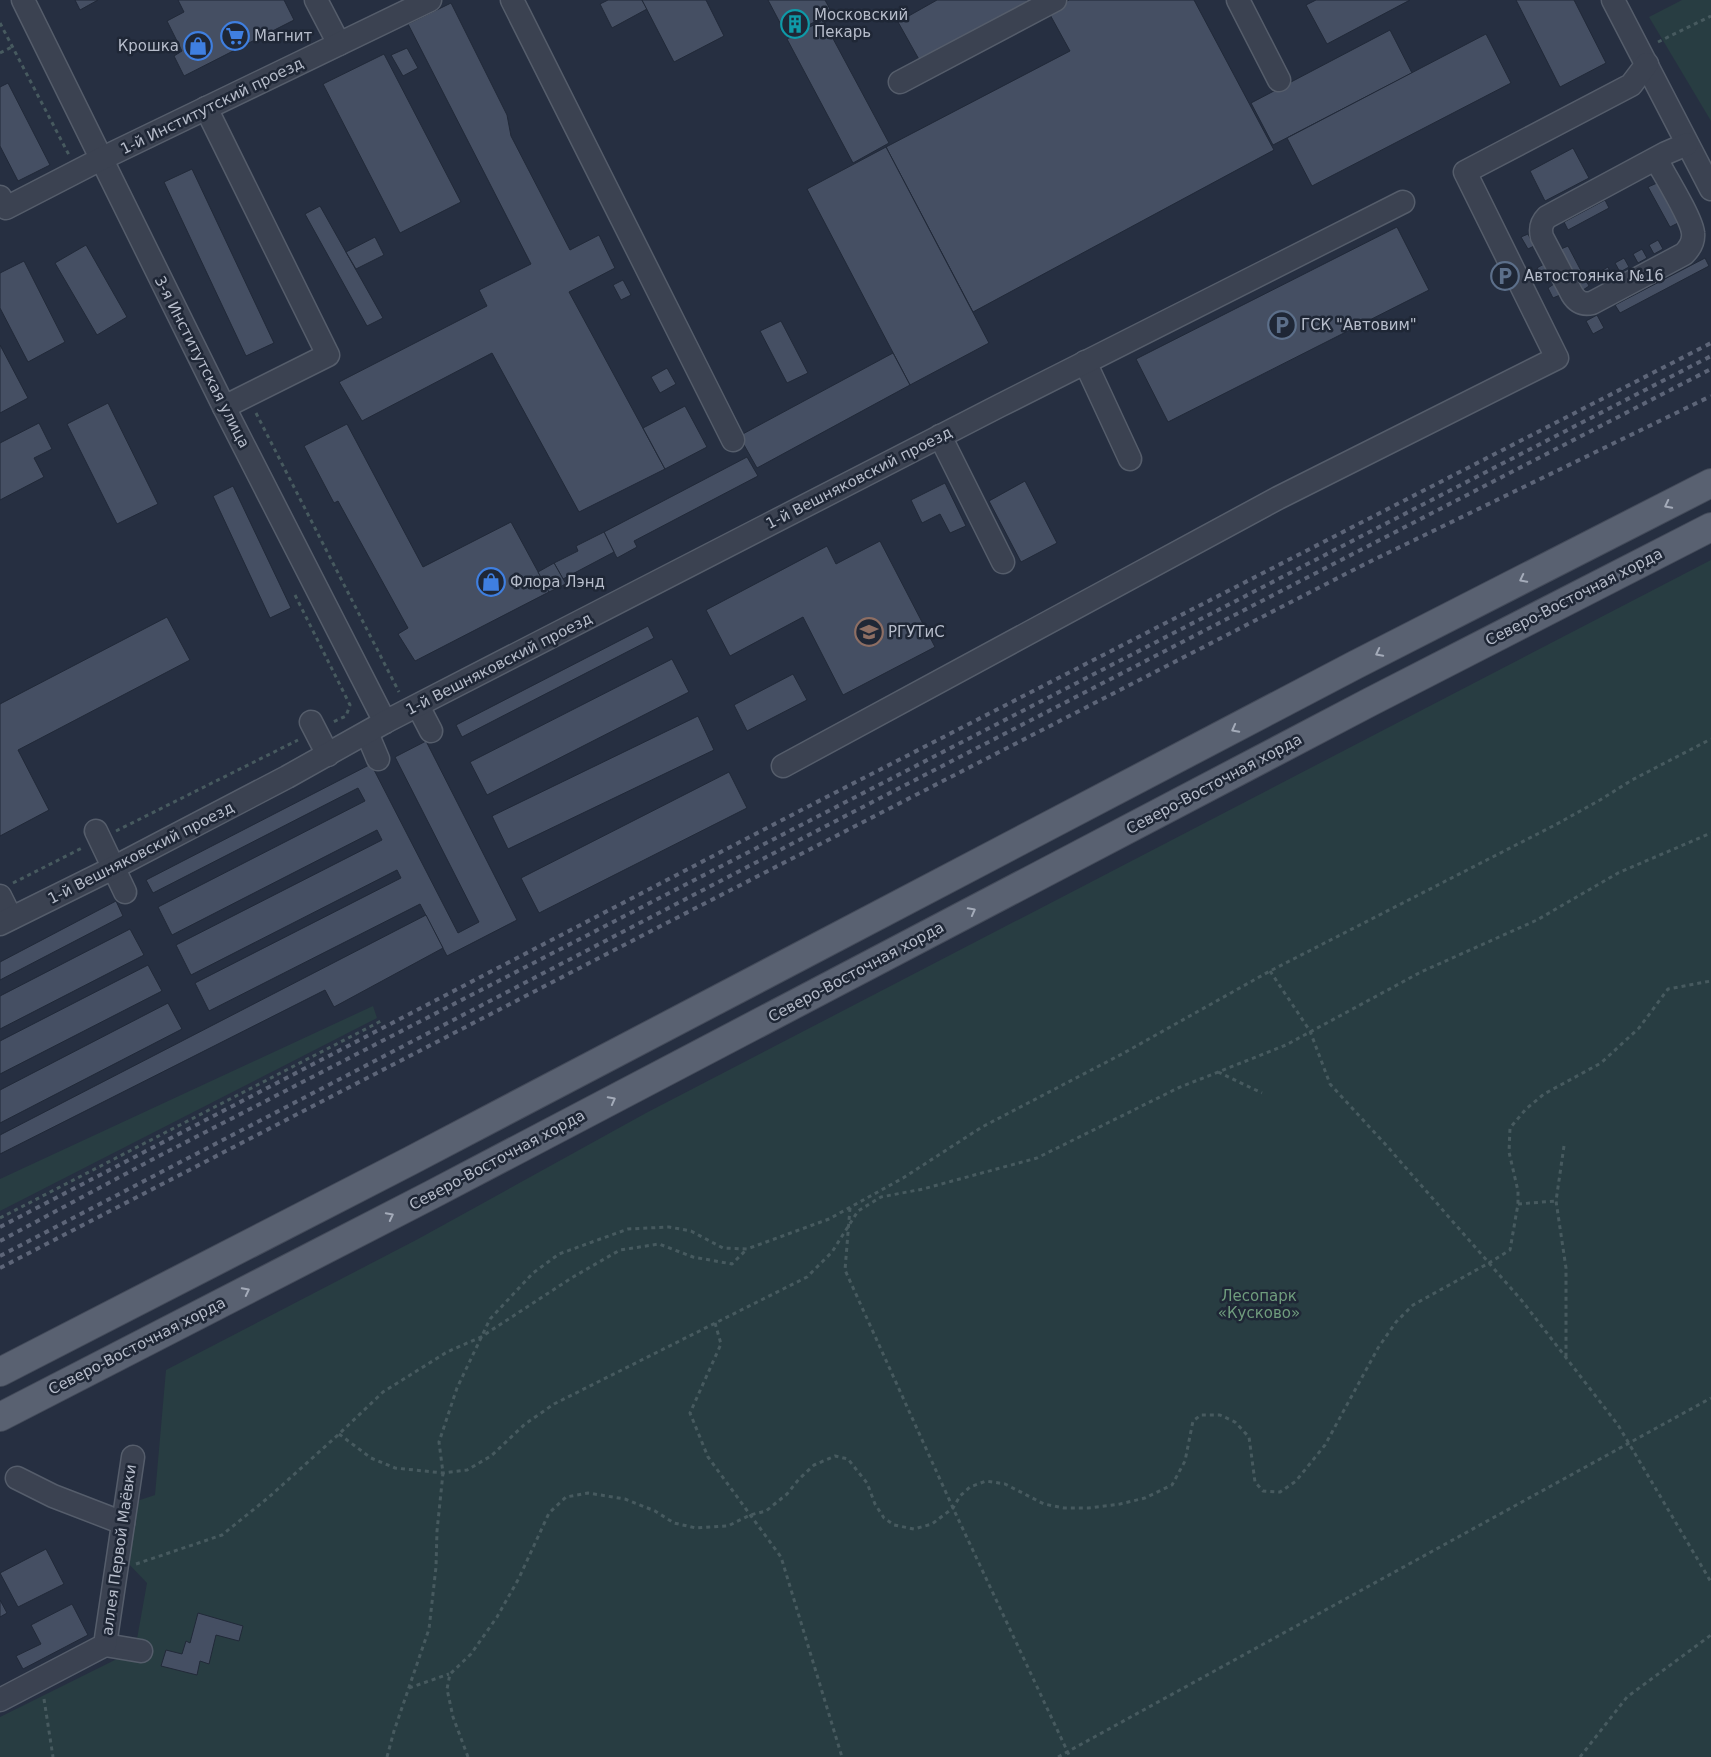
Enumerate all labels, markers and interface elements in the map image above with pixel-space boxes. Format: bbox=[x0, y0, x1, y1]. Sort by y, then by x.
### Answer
place label: Московский Пекарь bbox=[814, 6, 908, 41]
building icon: Московский Пекарь bbox=[780, 9, 810, 39]
supermarket icon: Магнит bbox=[220, 21, 250, 51]
place label: Магнит bbox=[254, 27, 313, 45]
shop icon: Крошка bbox=[183, 31, 213, 61]
place label: Крошка bbox=[118, 37, 179, 55]
street label: 1-й Институтский проезд bbox=[118, 54, 306, 158]
parking icon: Автостоянка №16 bbox=[1490, 261, 1520, 291]
place label: Автостоянка №16 bbox=[1524, 267, 1664, 285]
street label: 3-я Институтская улица bbox=[151, 273, 253, 451]
parking icon: ГСК "Автовим" bbox=[1267, 310, 1297, 340]
place label: ГСК "Автовим" bbox=[1301, 316, 1417, 334]
street label: 1-й Вешняковский проезд bbox=[763, 423, 955, 533]
one-way arrow bbox=[1664, 499, 1673, 509]
street label: Северо-Восточная хорда bbox=[1482, 544, 1666, 650]
shop icon: Флора Лэнд bbox=[476, 567, 506, 597]
place label: Флора Лэнд bbox=[510, 573, 605, 591]
one-way arrow bbox=[1519, 573, 1528, 583]
street label: 1-й Вешняковский проезд bbox=[403, 609, 595, 719]
school or university icon: РГУТиС bbox=[854, 617, 884, 647]
place label: РГУТиС bbox=[888, 623, 945, 641]
one-way arrow bbox=[1375, 647, 1384, 657]
one-way arrow bbox=[1231, 723, 1240, 733]
street label: Северо-Восточная хорда bbox=[1123, 730, 1305, 838]
street label: 1-й Вешняковский проезд bbox=[45, 798, 237, 908]
one-way arrow bbox=[967, 907, 976, 917]
street label: Северо-Восточная хорда bbox=[765, 918, 947, 1026]
one-way arrow bbox=[606, 1097, 615, 1107]
street label: Северо-Восточная хорда bbox=[406, 1106, 588, 1214]
one-way arrow bbox=[385, 1212, 394, 1222]
one-way arrow bbox=[240, 1287, 249, 1297]
park label: Лесопарк «Кусково» bbox=[1218, 1287, 1300, 1322]
street label: Северо-Восточная хорда bbox=[45, 1293, 229, 1399]
street label: аллея Первой Маёвки bbox=[98, 1463, 140, 1637]

